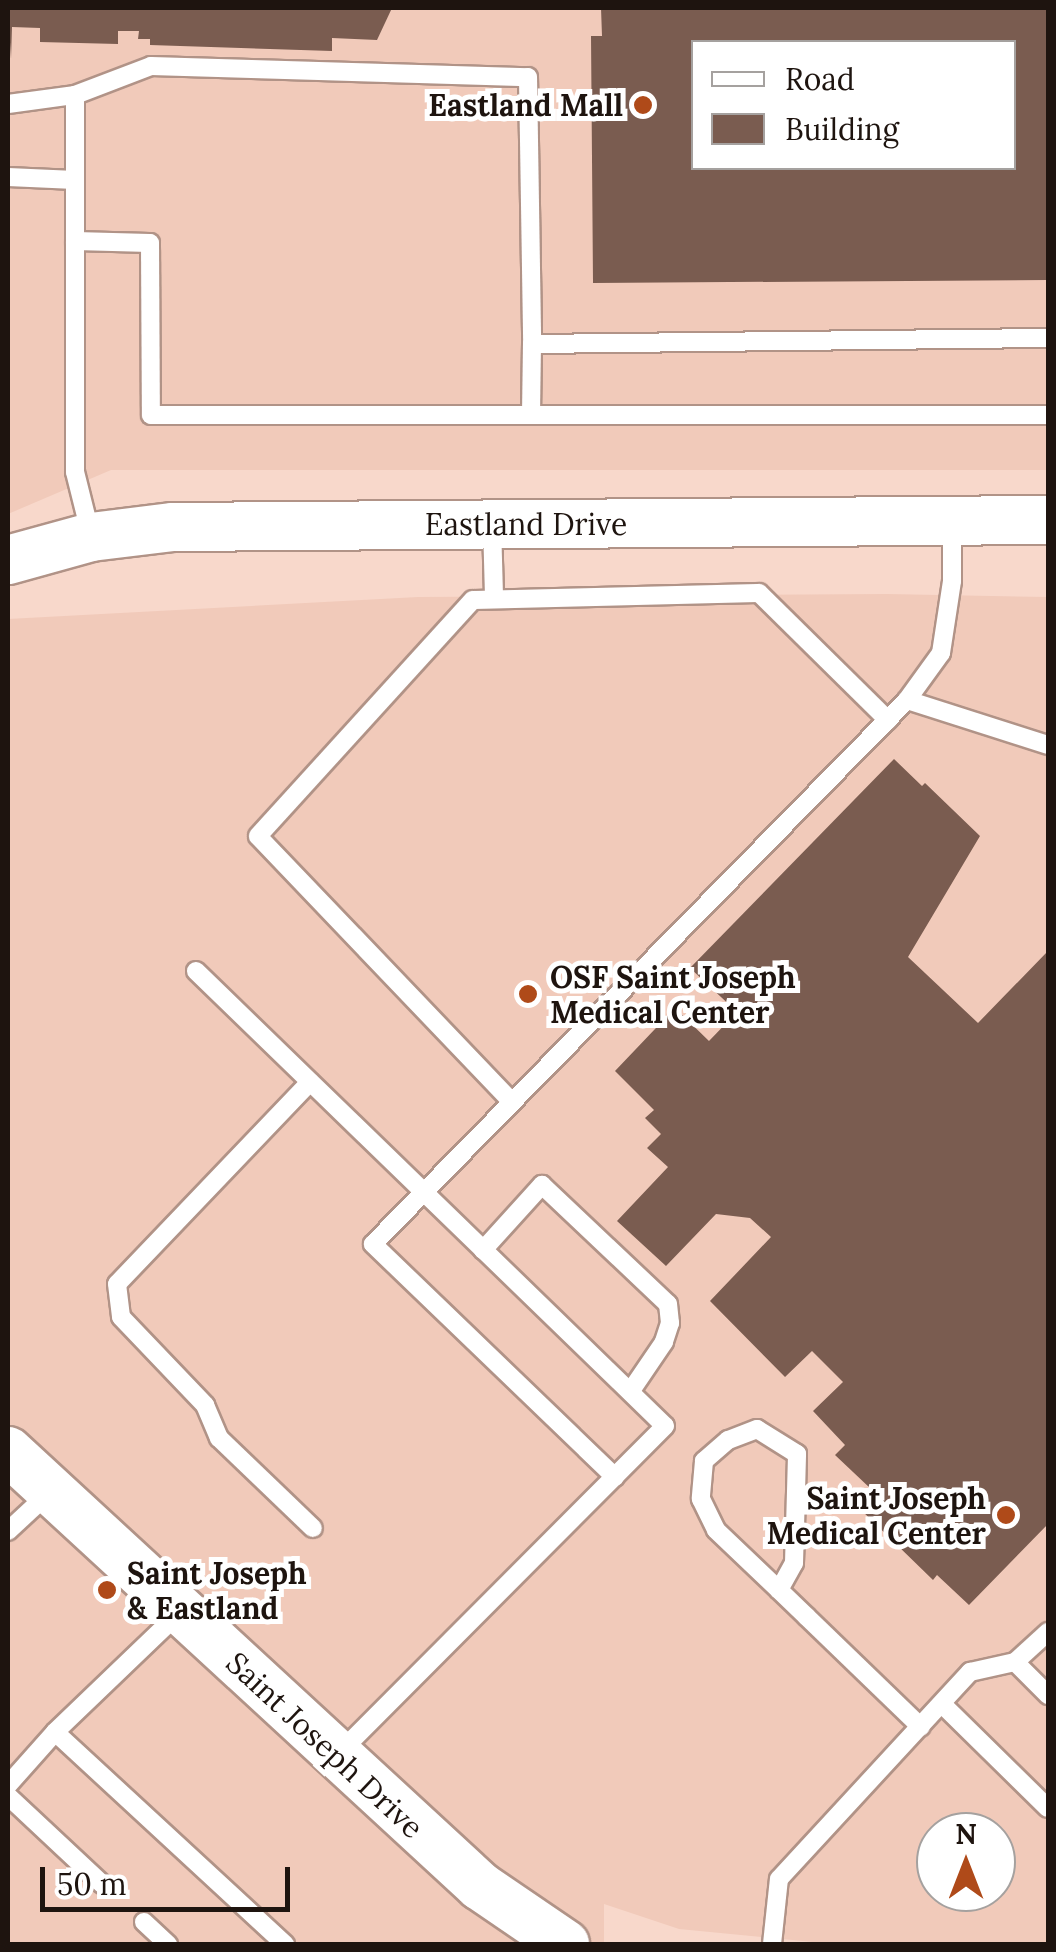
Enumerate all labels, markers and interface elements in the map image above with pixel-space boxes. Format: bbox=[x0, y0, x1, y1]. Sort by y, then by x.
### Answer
legend bbox=[691, 40, 1016, 170]
text: Road bbox=[785, 60, 855, 98]
place label: Eastland Mall bbox=[428, 87, 623, 123]
marker: Eastland Mall bbox=[632, 94, 654, 116]
text: Building bbox=[785, 110, 899, 148]
street label: Eastland Drive bbox=[425, 506, 627, 542]
place label: OSF Saint Joseph Medical Center bbox=[550, 959, 796, 1030]
marker: OSF Saint Joseph Medical Center bbox=[515, 981, 541, 1007]
place label: Saint Joseph Medical Center bbox=[767, 1480, 986, 1550]
marker: Saint Joseph Medical Center bbox=[995, 1504, 1017, 1526]
place label: Saint Joseph & Eastland bbox=[127, 1555, 307, 1626]
marker: Saint Joseph & Eastland bbox=[96, 1579, 118, 1601]
street label: Saint Joseph Drive bbox=[219, 1645, 431, 1845]
north arrow bbox=[916, 1812, 1016, 1912]
text: N bbox=[955, 1816, 977, 1852]
scale bar bbox=[45, 1847, 295, 1909]
text: 50 m bbox=[57, 1865, 127, 1903]

